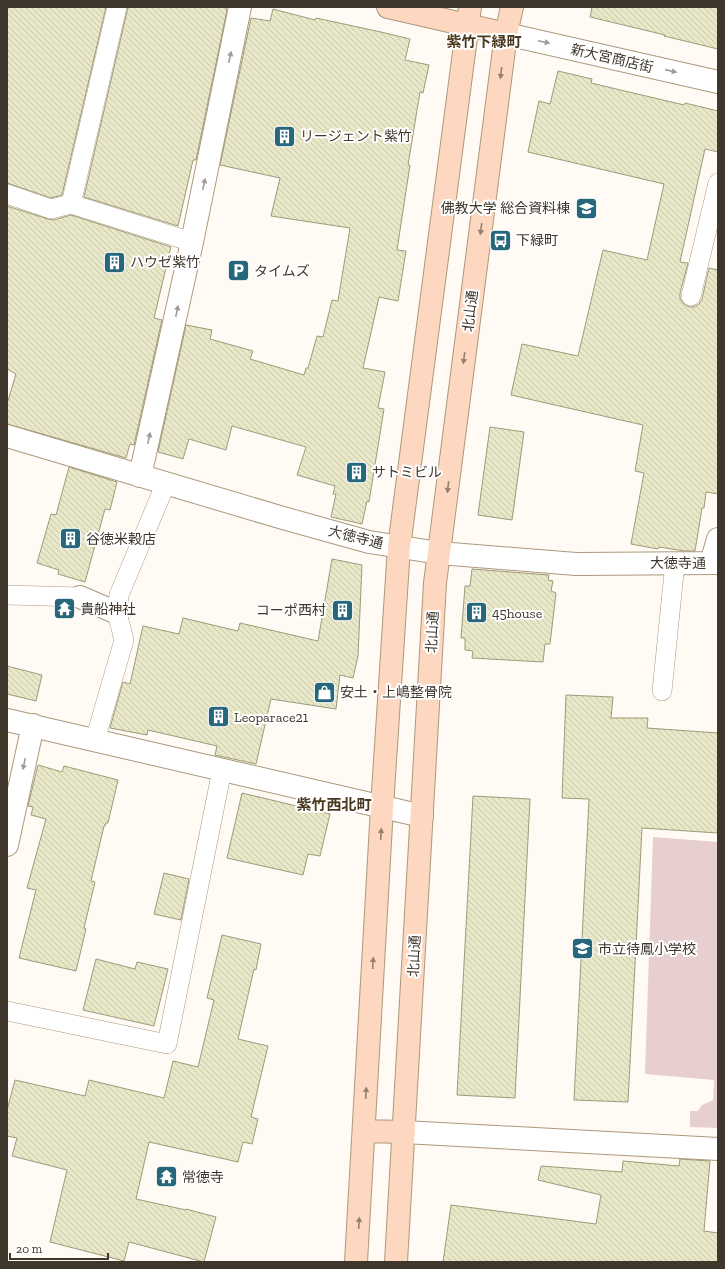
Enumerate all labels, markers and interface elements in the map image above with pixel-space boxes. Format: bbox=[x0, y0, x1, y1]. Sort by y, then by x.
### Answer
district label: 紫竹下緑町 bbox=[446, 33, 522, 51]
one-way arrow bbox=[538, 40, 550, 46]
street label: 新大宮商店街 bbox=[569, 41, 655, 76]
one-way arrow bbox=[228, 50, 234, 63]
one-way arrow bbox=[498, 67, 504, 79]
one-way arrow bbox=[664, 68, 677, 74]
building icon: リージェント紫竹 bbox=[272, 123, 298, 149]
place label: リージェント紫竹 bbox=[300, 128, 412, 145]
one-way arrow bbox=[201, 178, 207, 190]
school or university icon: 佛教大学 総合資料棟 bbox=[573, 195, 599, 221]
place label: 佛教大学 総合資料棟 bbox=[441, 200, 570, 217]
one-way arrow bbox=[478, 223, 484, 236]
bus stop icon: 下緑町 bbox=[488, 227, 514, 253]
place label: 下緑町 bbox=[516, 232, 558, 249]
building icon: ハウゼ紫竹 bbox=[101, 249, 127, 275]
place label: ハウゼ紫竹 bbox=[130, 254, 200, 271]
parking icon: タイムズ bbox=[226, 258, 252, 284]
place label: タイムズ bbox=[254, 263, 310, 280]
street label: 北山通 bbox=[460, 289, 481, 333]
one-way arrow bbox=[174, 305, 180, 317]
one-way arrow bbox=[461, 352, 467, 364]
one-way arrow bbox=[146, 432, 152, 444]
building icon: サトミビル bbox=[343, 459, 369, 485]
place label: サトミビル bbox=[372, 464, 442, 481]
one-way arrow bbox=[445, 481, 451, 493]
street label: 大徳寺通 bbox=[327, 522, 385, 553]
building icon: 谷徳米穀店 bbox=[57, 526, 83, 552]
place label: 谷徳米穀店 bbox=[86, 531, 156, 548]
street label: 大徳寺通 bbox=[650, 555, 706, 572]
temple icon: 貴船神社 bbox=[52, 596, 78, 622]
building icon: コーポ西村 bbox=[329, 597, 355, 623]
building icon: 45house bbox=[463, 600, 489, 626]
place label: 貴船神社 bbox=[80, 601, 136, 618]
place label: コーポ西村 bbox=[256, 602, 326, 619]
place label: 45house bbox=[492, 605, 543, 622]
street label: 北山通 bbox=[423, 611, 442, 653]
shop icon: 安土・上嶋整骨院 bbox=[312, 679, 338, 705]
place label: 安土・上嶋整骨院 bbox=[340, 684, 452, 701]
building icon: Leoparace21 bbox=[205, 704, 231, 730]
place label: Leoparace21 bbox=[234, 709, 309, 726]
one-way arrow bbox=[21, 757, 27, 770]
district label: 紫竹西北町 bbox=[296, 796, 372, 814]
one-way arrow bbox=[377, 828, 384, 840]
street label: 北山通 bbox=[405, 935, 424, 977]
school or university icon: 市立待鳳小学校 bbox=[570, 936, 596, 962]
place label: 市立待鳳小学校 bbox=[598, 941, 696, 958]
one-way arrow bbox=[370, 957, 377, 969]
one-way arrow bbox=[363, 1086, 369, 1099]
temple icon: 常徳寺 bbox=[154, 1164, 180, 1190]
place label: 常徳寺 bbox=[182, 1169, 224, 1186]
one-way arrow bbox=[355, 1217, 362, 1229]
scale bar bbox=[10, 1235, 108, 1261]
text: 20 m bbox=[16, 1242, 43, 1256]

